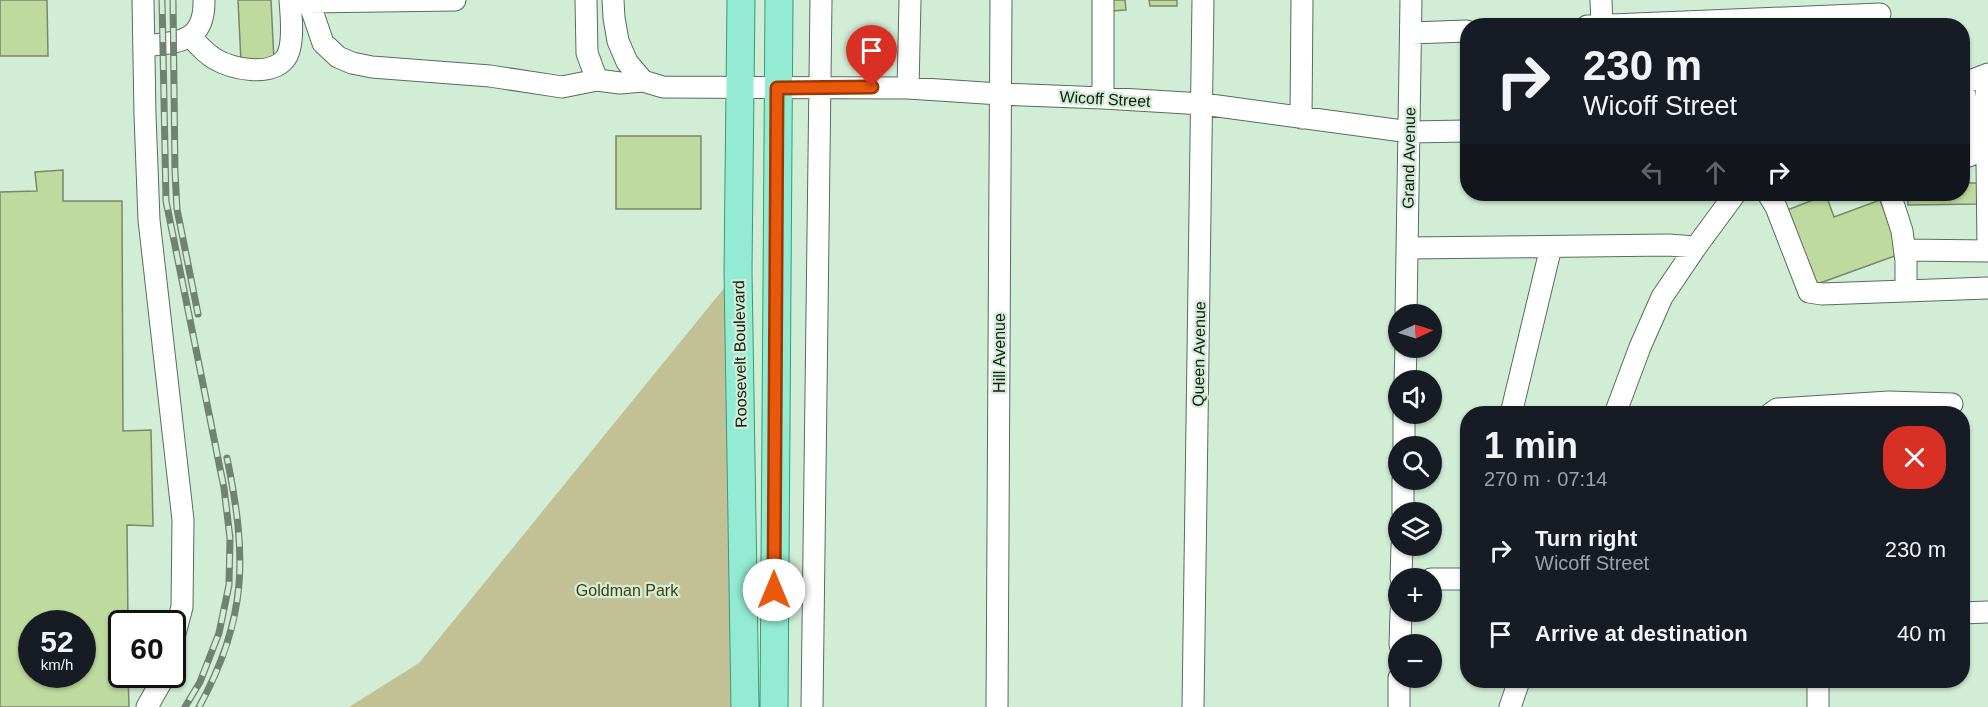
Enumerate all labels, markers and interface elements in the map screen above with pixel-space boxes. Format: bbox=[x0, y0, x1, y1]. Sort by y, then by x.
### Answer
pin bbox=[846, 25, 897, 87]
icon: arrive bbox=[855, 34, 888, 67]
icon: right bbox=[1484, 42, 1562, 120]
text: 230 m bbox=[1583, 42, 1702, 89]
street label: Wicoff Street bbox=[1059, 88, 1152, 110]
text: Wicoff Street bbox=[1583, 91, 1737, 121]
street label: Grand Avenue bbox=[1400, 107, 1418, 209]
icon: left bbox=[1636, 156, 1669, 189]
icon: ahead bbox=[1699, 156, 1732, 189]
icon: right bbox=[1762, 156, 1795, 189]
street label: Roosevelt Boulevard bbox=[730, 280, 750, 428]
street label: Queen Avenue bbox=[1190, 301, 1208, 407]
north arrow bbox=[1388, 304, 1442, 358]
map controls bbox=[1388, 304, 1442, 688]
street label: Hill Avenue bbox=[991, 313, 1008, 393]
button: sound bbox=[1388, 370, 1442, 424]
text: 1 min bbox=[1484, 425, 1578, 466]
button: close bbox=[1883, 426, 1946, 489]
button: search bbox=[1388, 436, 1442, 490]
text: 270 m · 07:14 bbox=[1484, 468, 1607, 490]
button: layers bbox=[1388, 502, 1442, 556]
text: Turn right bbox=[1535, 526, 1637, 551]
icon: right bbox=[1484, 534, 1517, 567]
text: 230 m bbox=[1885, 537, 1946, 562]
text: Wicoff Street bbox=[1535, 552, 1649, 574]
position arrow bbox=[742, 558, 806, 622]
button: + bbox=[1388, 568, 1442, 622]
park label: Goldman Park bbox=[576, 582, 679, 599]
speed limit sign: 60 bbox=[108, 610, 186, 688]
icon: arrive bbox=[1484, 618, 1517, 651]
text: Arrive at destination bbox=[1535, 621, 1748, 646]
text: 40 m bbox=[1897, 621, 1946, 646]
text: 52 bbox=[40, 625, 74, 658]
button: − bbox=[1388, 634, 1442, 688]
text: km/h bbox=[41, 656, 73, 673]

